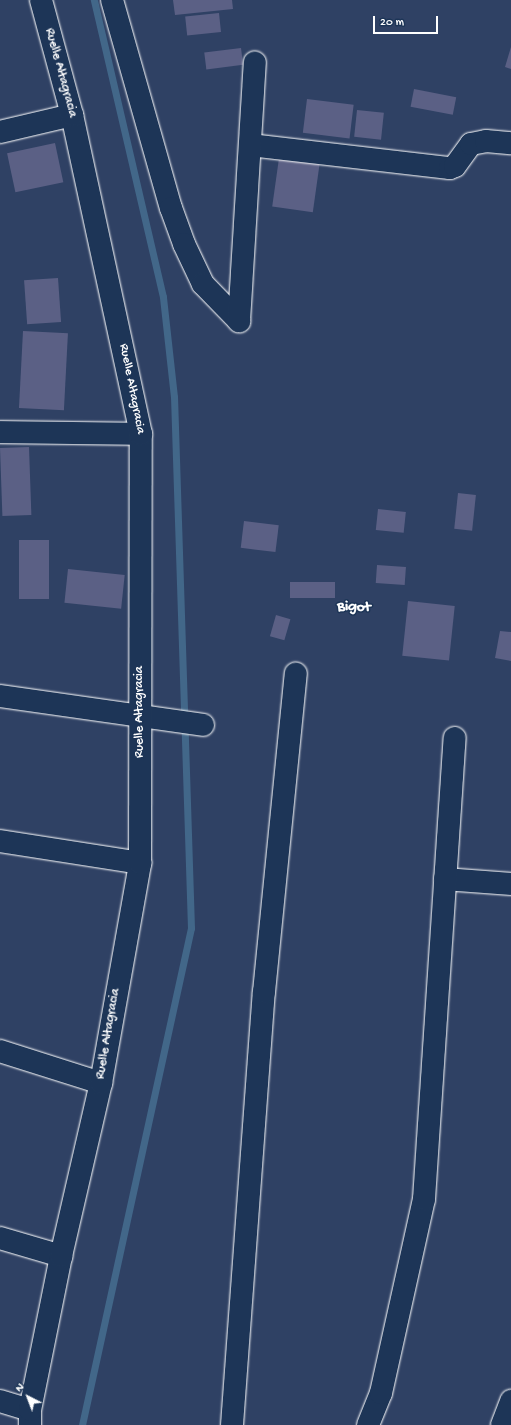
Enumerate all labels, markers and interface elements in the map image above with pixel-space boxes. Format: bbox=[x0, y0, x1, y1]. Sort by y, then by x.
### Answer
scale bar bbox=[375, 8, 440, 34]
text: 20 m bbox=[380, 16, 404, 30]
street label: Ruelle Altagracia bbox=[41, 27, 79, 119]
street label: Ruelle Altagracia bbox=[115, 342, 147, 436]
district label: Bigot bbox=[337, 599, 371, 617]
street label: Ruelle Altagracia bbox=[132, 666, 148, 758]
street label: Ruelle Altagracia bbox=[93, 987, 125, 1081]
north arrow bbox=[8, 1377, 48, 1417]
text: N bbox=[13, 1381, 27, 1395]

